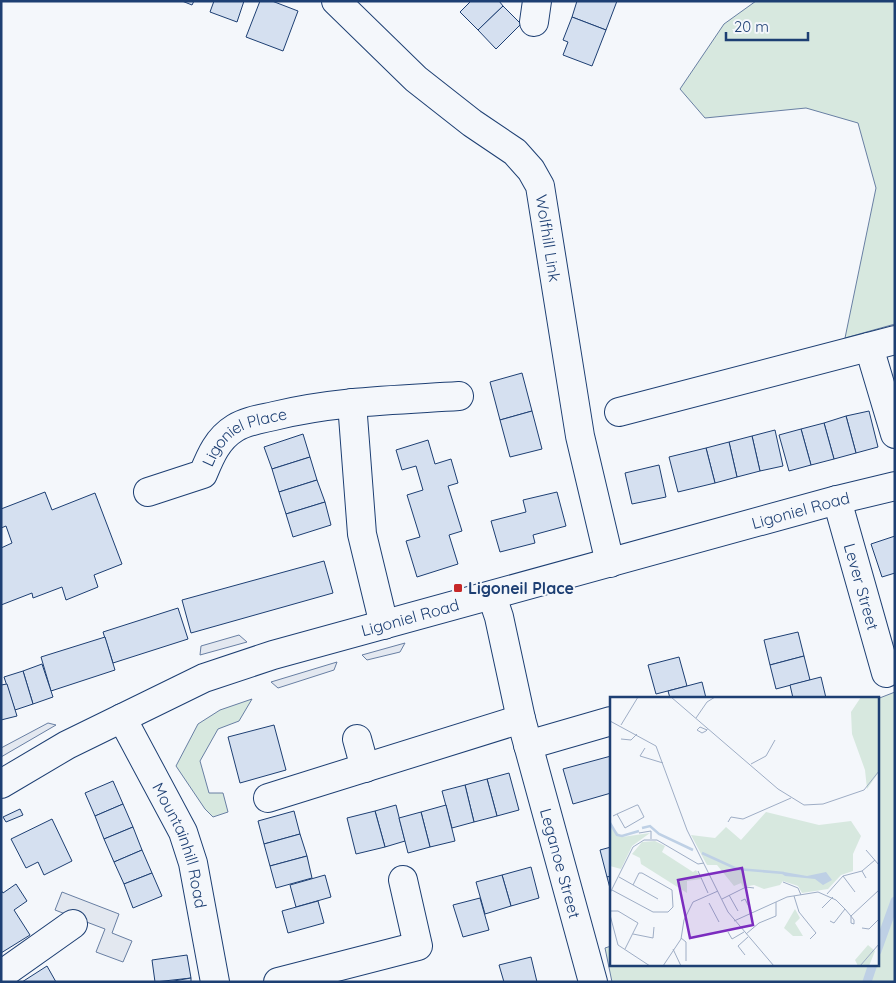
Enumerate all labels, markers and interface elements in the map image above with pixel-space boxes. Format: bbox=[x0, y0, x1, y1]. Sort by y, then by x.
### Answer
scale bar bbox=[726, 10, 808, 42]
text: 20 m bbox=[734, 17, 769, 36]
street label: Wolfhill Link bbox=[531, 193, 565, 283]
street label: Ligoniel Place bbox=[197, 403, 289, 469]
street label: Ligoniel Road bbox=[749, 487, 852, 533]
street label: Lever Street bbox=[840, 541, 883, 632]
place label: Ligoneil Place bbox=[468, 578, 574, 598]
marker: Ligoneil Place bbox=[452, 582, 464, 594]
street label: Ligoniel Road bbox=[359, 594, 461, 640]
inset map bbox=[610, 697, 878, 966]
street label: Mountainhill Road bbox=[148, 779, 211, 910]
street label: Leganoe Street bbox=[536, 806, 585, 920]

